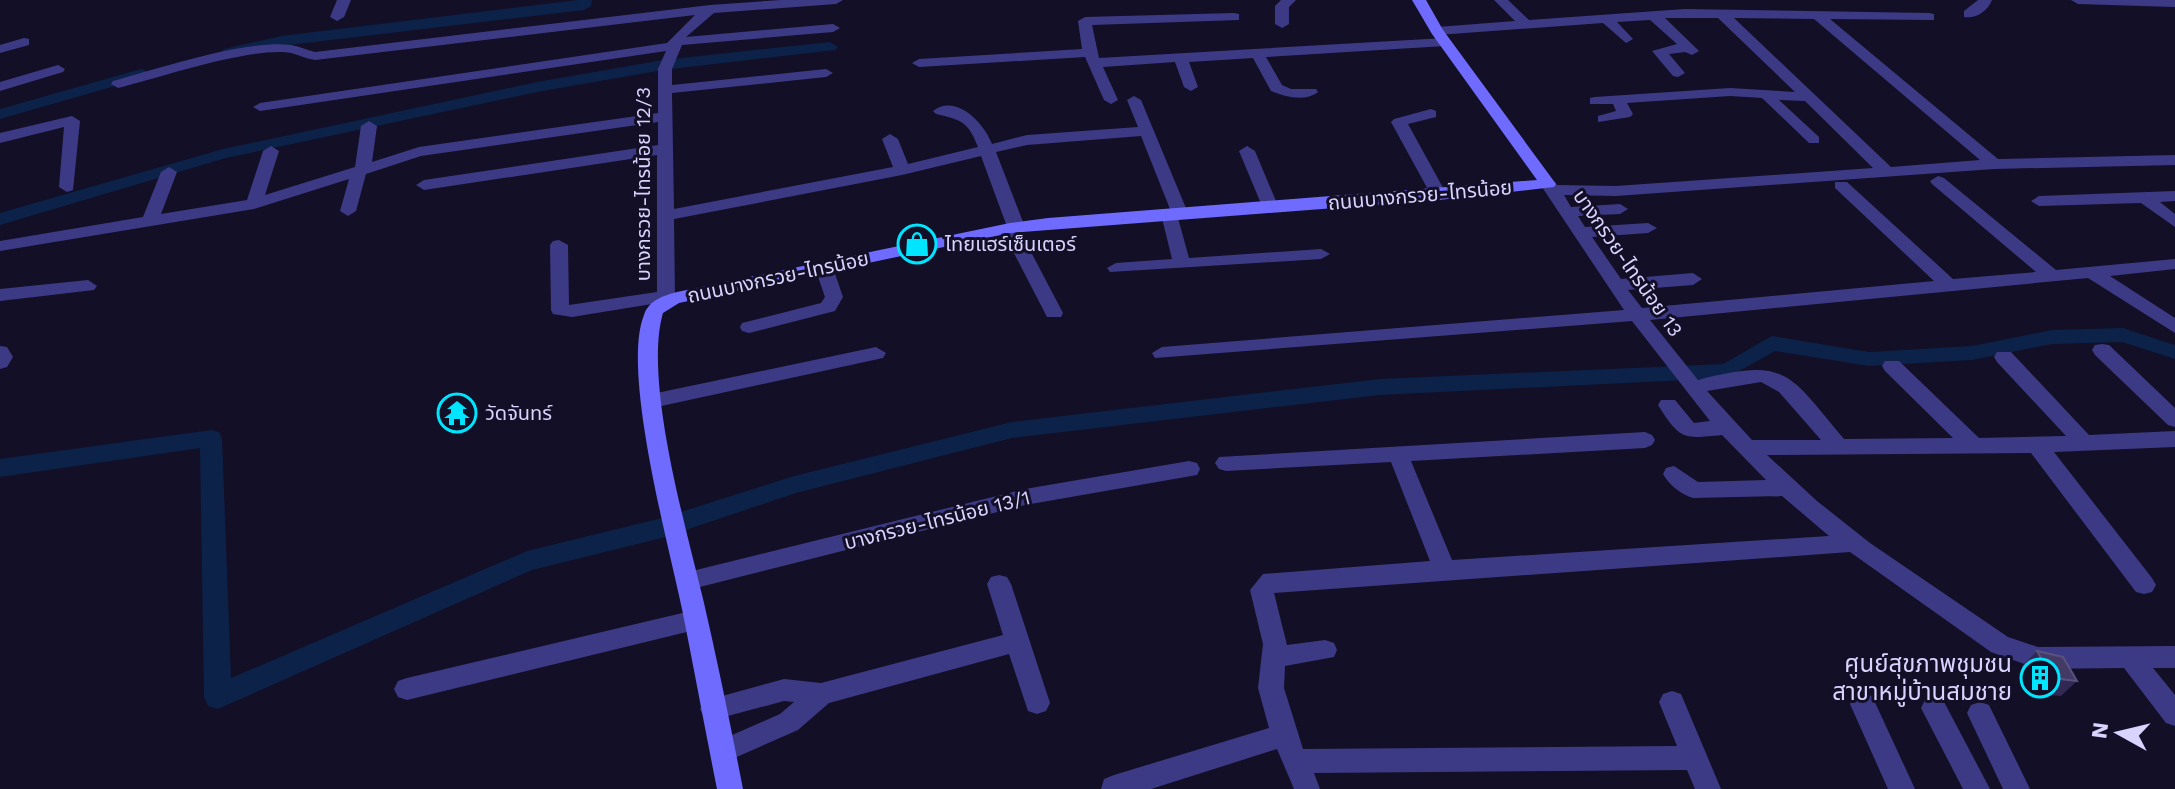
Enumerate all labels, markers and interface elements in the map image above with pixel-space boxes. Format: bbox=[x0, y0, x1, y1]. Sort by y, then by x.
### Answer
street label: บางกรวย-ไทรน้อย 12/3 bbox=[631, 87, 655, 281]
street label: ถนนบางกรวย-ไทรน้อย bbox=[1327, 175, 1513, 215]
street label: บางกรวย-ไทรน้อย 13 bbox=[1568, 185, 1688, 341]
shop icon: ไทยแฮร์เซ็นเตอร์ bbox=[896, 223, 938, 265]
place label: ไทยแฮร์เซ็นเตอร์ bbox=[944, 232, 1077, 256]
street label: ถนนบางกรวย-ไทรน้อย bbox=[685, 246, 871, 308]
temple icon: วัดจันทร์ bbox=[436, 392, 478, 434]
place label: วัดจันทร์ bbox=[485, 401, 553, 425]
street label: บางกรวย-ไทรน้อย 13/1 bbox=[842, 485, 1032, 555]
place label: ศูนย์สุขภาพชุมชน สาขาหมู่บ้านสมชาย bbox=[1832, 650, 2012, 707]
building icon: ศูนย์สุขภาพชุมชน สาขาหมู่บ้านสมชาย bbox=[2019, 657, 2061, 699]
north arrow bbox=[2079, 693, 2159, 773]
text: N bbox=[2086, 720, 2113, 740]

